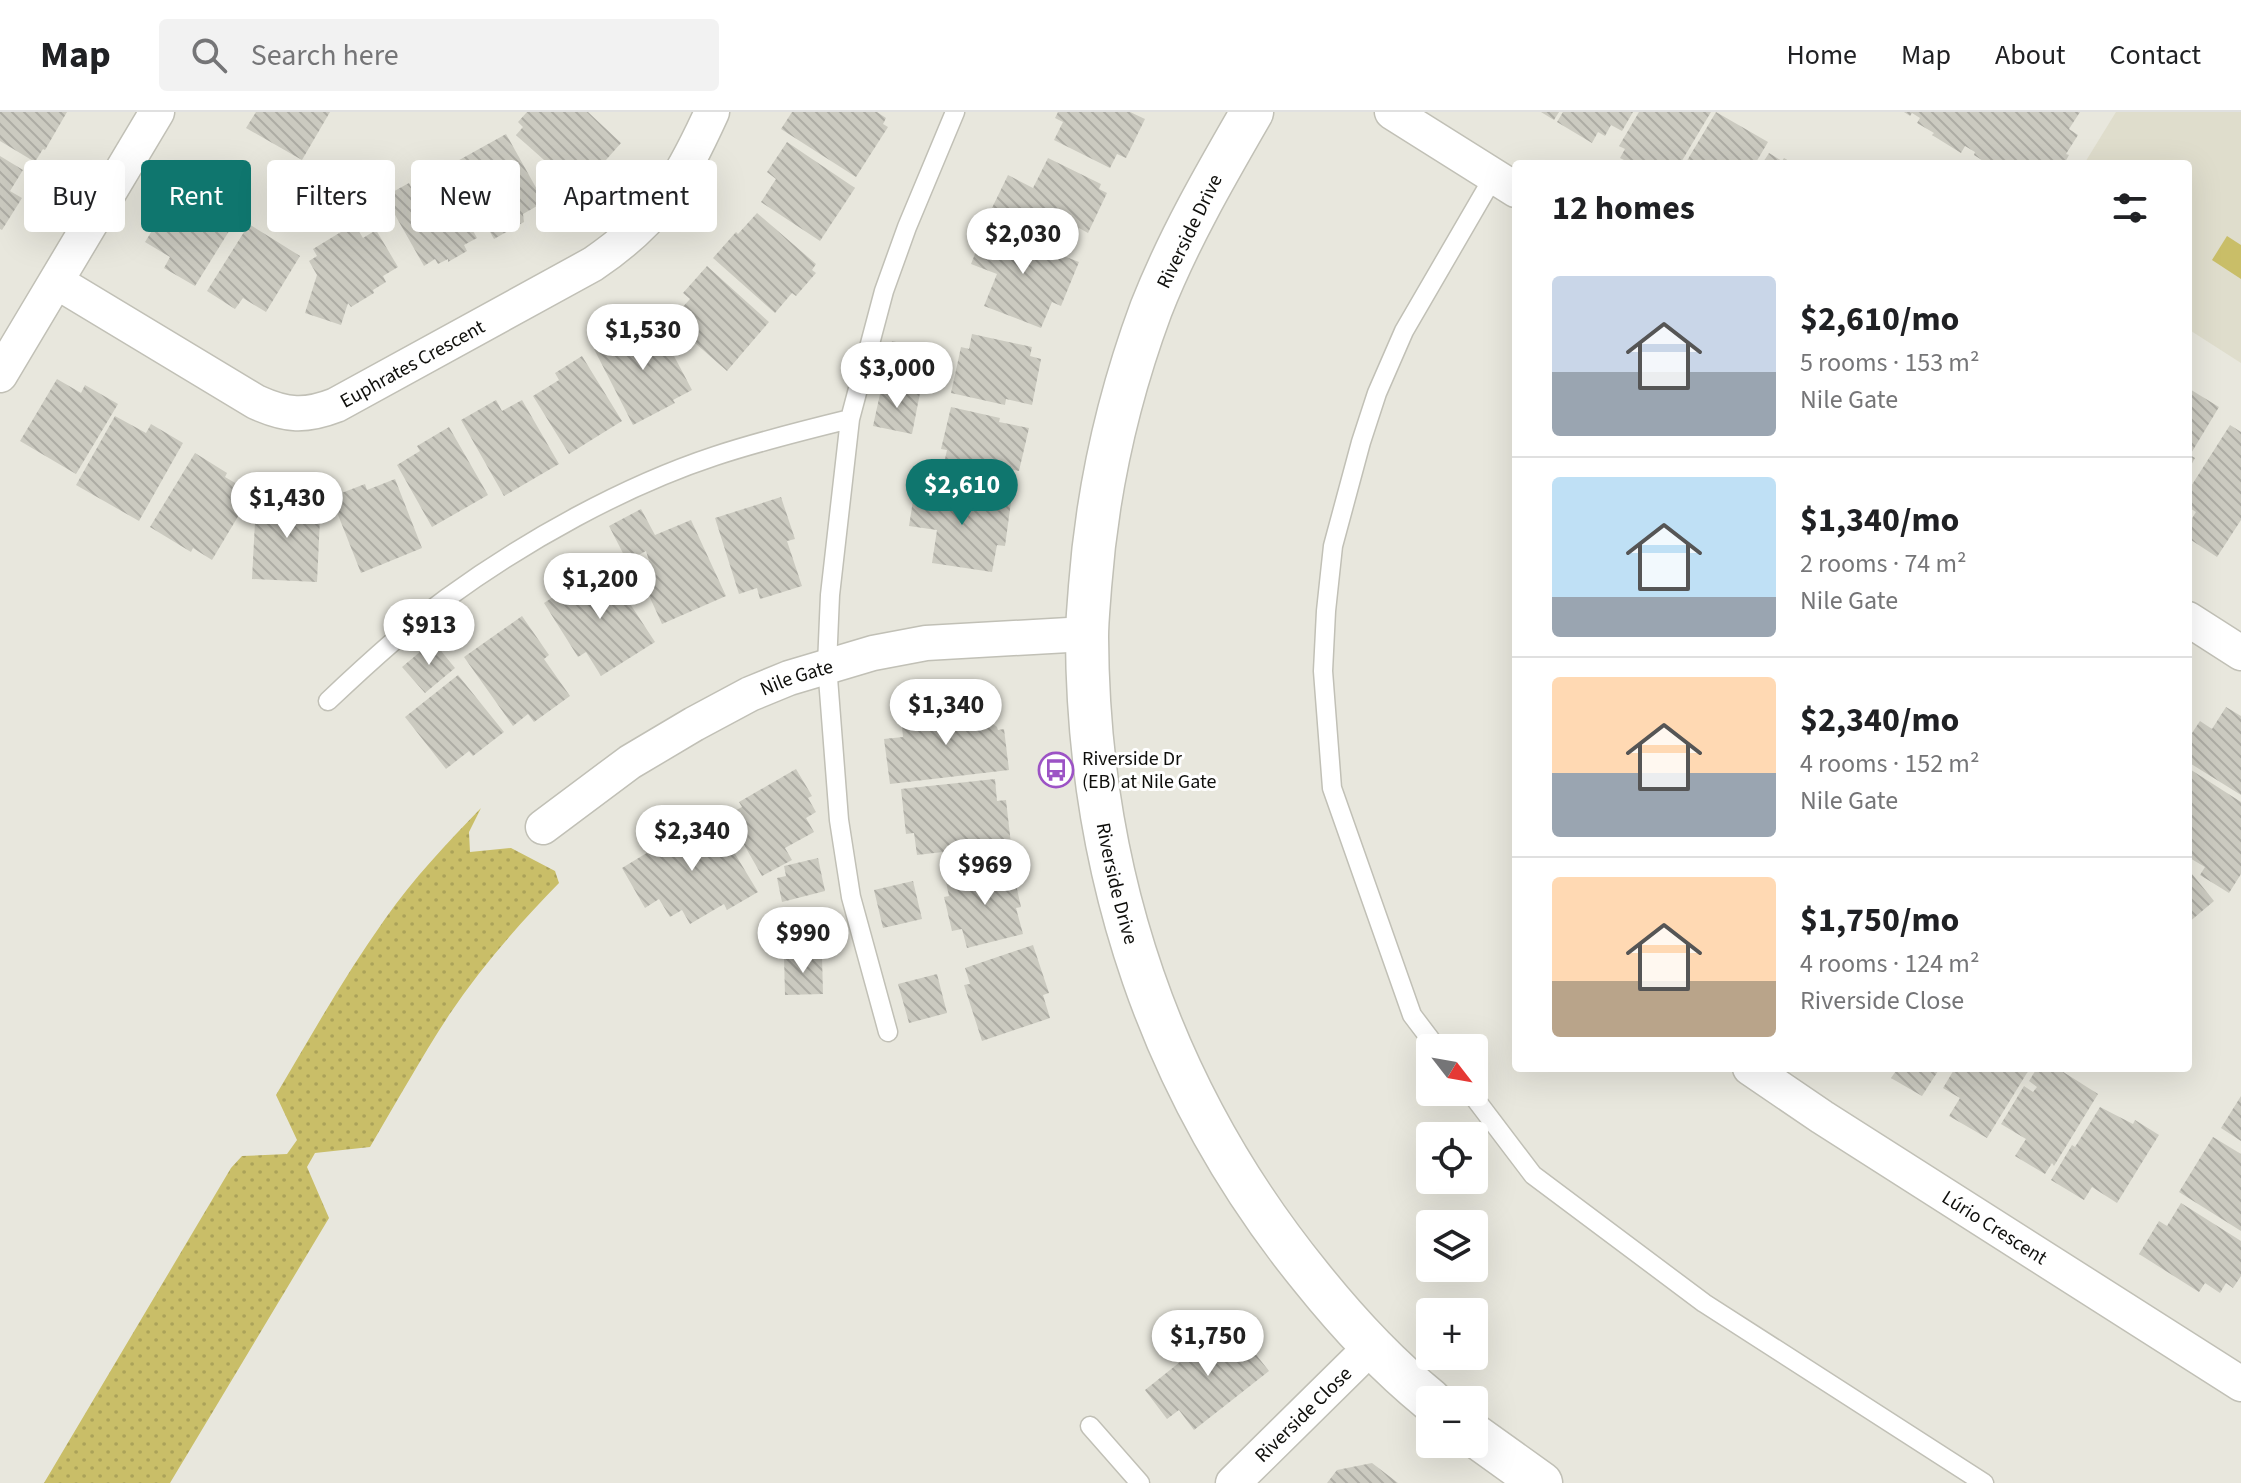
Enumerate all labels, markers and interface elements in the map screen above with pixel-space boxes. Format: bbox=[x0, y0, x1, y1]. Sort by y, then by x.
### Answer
search box bbox=[159, 19, 719, 91]
text: Map bbox=[40, 28, 111, 82]
icon: search bbox=[187, 33, 231, 77]
text: Search here bbox=[251, 34, 399, 77]
text: Home bbox=[1786, 35, 1857, 75]
text: Map bbox=[1901, 35, 1951, 75]
text: About bbox=[1995, 35, 2066, 75]
text: Contact bbox=[2110, 35, 2201, 75]
chip: Buy bbox=[24, 160, 125, 232]
chip: Rent bbox=[141, 160, 251, 232]
chip: Filters bbox=[267, 160, 395, 232]
chip: New bbox=[411, 160, 520, 232]
chip: Apartment bbox=[536, 160, 717, 232]
street label: Riverside Drive bbox=[1150, 170, 1230, 293]
text: 12 homes bbox=[1552, 184, 1695, 233]
icon: filters bbox=[2108, 186, 2152, 230]
pin: $2,030 bbox=[958, 208, 1088, 276]
text: $2,030 bbox=[985, 215, 1061, 252]
text: $2,610/mo bbox=[1800, 295, 1960, 344]
pin: $1,530 bbox=[578, 304, 708, 372]
icon: home bbox=[1616, 308, 1712, 404]
text: $1,530 bbox=[605, 311, 681, 348]
street label: Euphrates Crescent bbox=[335, 313, 490, 415]
pin: $3,000 bbox=[832, 342, 962, 410]
text: 5 rooms · 153 m² bbox=[1800, 344, 1979, 381]
text: $3,000 bbox=[859, 349, 935, 386]
text: Nile Gate bbox=[1800, 381, 1898, 418]
pin: $2,610 bbox=[897, 459, 1027, 527]
text: $2,610 bbox=[924, 466, 1000, 503]
pin: $1,430 bbox=[222, 472, 352, 540]
text: $1,430 bbox=[249, 479, 325, 516]
text: $1,340/mo bbox=[1800, 496, 1960, 545]
icon: home bbox=[1616, 509, 1712, 605]
text: 2 rooms · 74 m² bbox=[1800, 545, 1967, 582]
pin: $1,200 bbox=[535, 553, 665, 621]
text: $1,200 bbox=[562, 560, 638, 597]
text: Nile Gate bbox=[1800, 582, 1898, 619]
pin: $913 bbox=[382, 599, 476, 667]
text: $913 bbox=[402, 606, 456, 643]
street label: Nile Gate bbox=[756, 653, 837, 703]
pin: $1,340 bbox=[881, 679, 1011, 747]
text: $1,340 bbox=[908, 686, 984, 723]
text: $2,340/mo bbox=[1800, 696, 1960, 745]
icon: home bbox=[1616, 709, 1712, 805]
place label: Riverside Dr (EB) at Nile Gate bbox=[1082, 745, 1216, 796]
text: 4 rooms · 152 m² bbox=[1800, 745, 1979, 782]
bus stop icon: Riverside Dr (EB) at Nile Gate bbox=[1037, 751, 1075, 789]
text: Nile Gate bbox=[1800, 782, 1898, 819]
pin: $2,340 bbox=[627, 805, 757, 873]
text: $2,340 bbox=[654, 812, 730, 849]
street label: Riverside Drive bbox=[1089, 820, 1145, 948]
pin: $969 bbox=[938, 839, 1032, 907]
text: $969 bbox=[958, 846, 1012, 883]
text: $1,750/mo bbox=[1800, 896, 1960, 945]
pin: $990 bbox=[756, 907, 850, 975]
icon: home bbox=[1616, 909, 1712, 1005]
text: $990 bbox=[776, 914, 830, 951]
text: 4 rooms · 124 m² bbox=[1800, 945, 1979, 982]
text: Riverside Close bbox=[1800, 982, 1964, 1019]
north arrow bbox=[1416, 1034, 1488, 1106]
map controls bbox=[1416, 1034, 1488, 1458]
button: locate bbox=[1416, 1122, 1488, 1194]
street label: Lúrio Crescent bbox=[1936, 1184, 2053, 1272]
button: layers bbox=[1416, 1210, 1488, 1282]
button: + bbox=[1416, 1298, 1488, 1370]
pin: $1,750 bbox=[1143, 1310, 1273, 1378]
text: $1,750 bbox=[1170, 1317, 1246, 1354]
street label: Riverside Close bbox=[1249, 1361, 1358, 1469]
button: − bbox=[1416, 1386, 1488, 1458]

